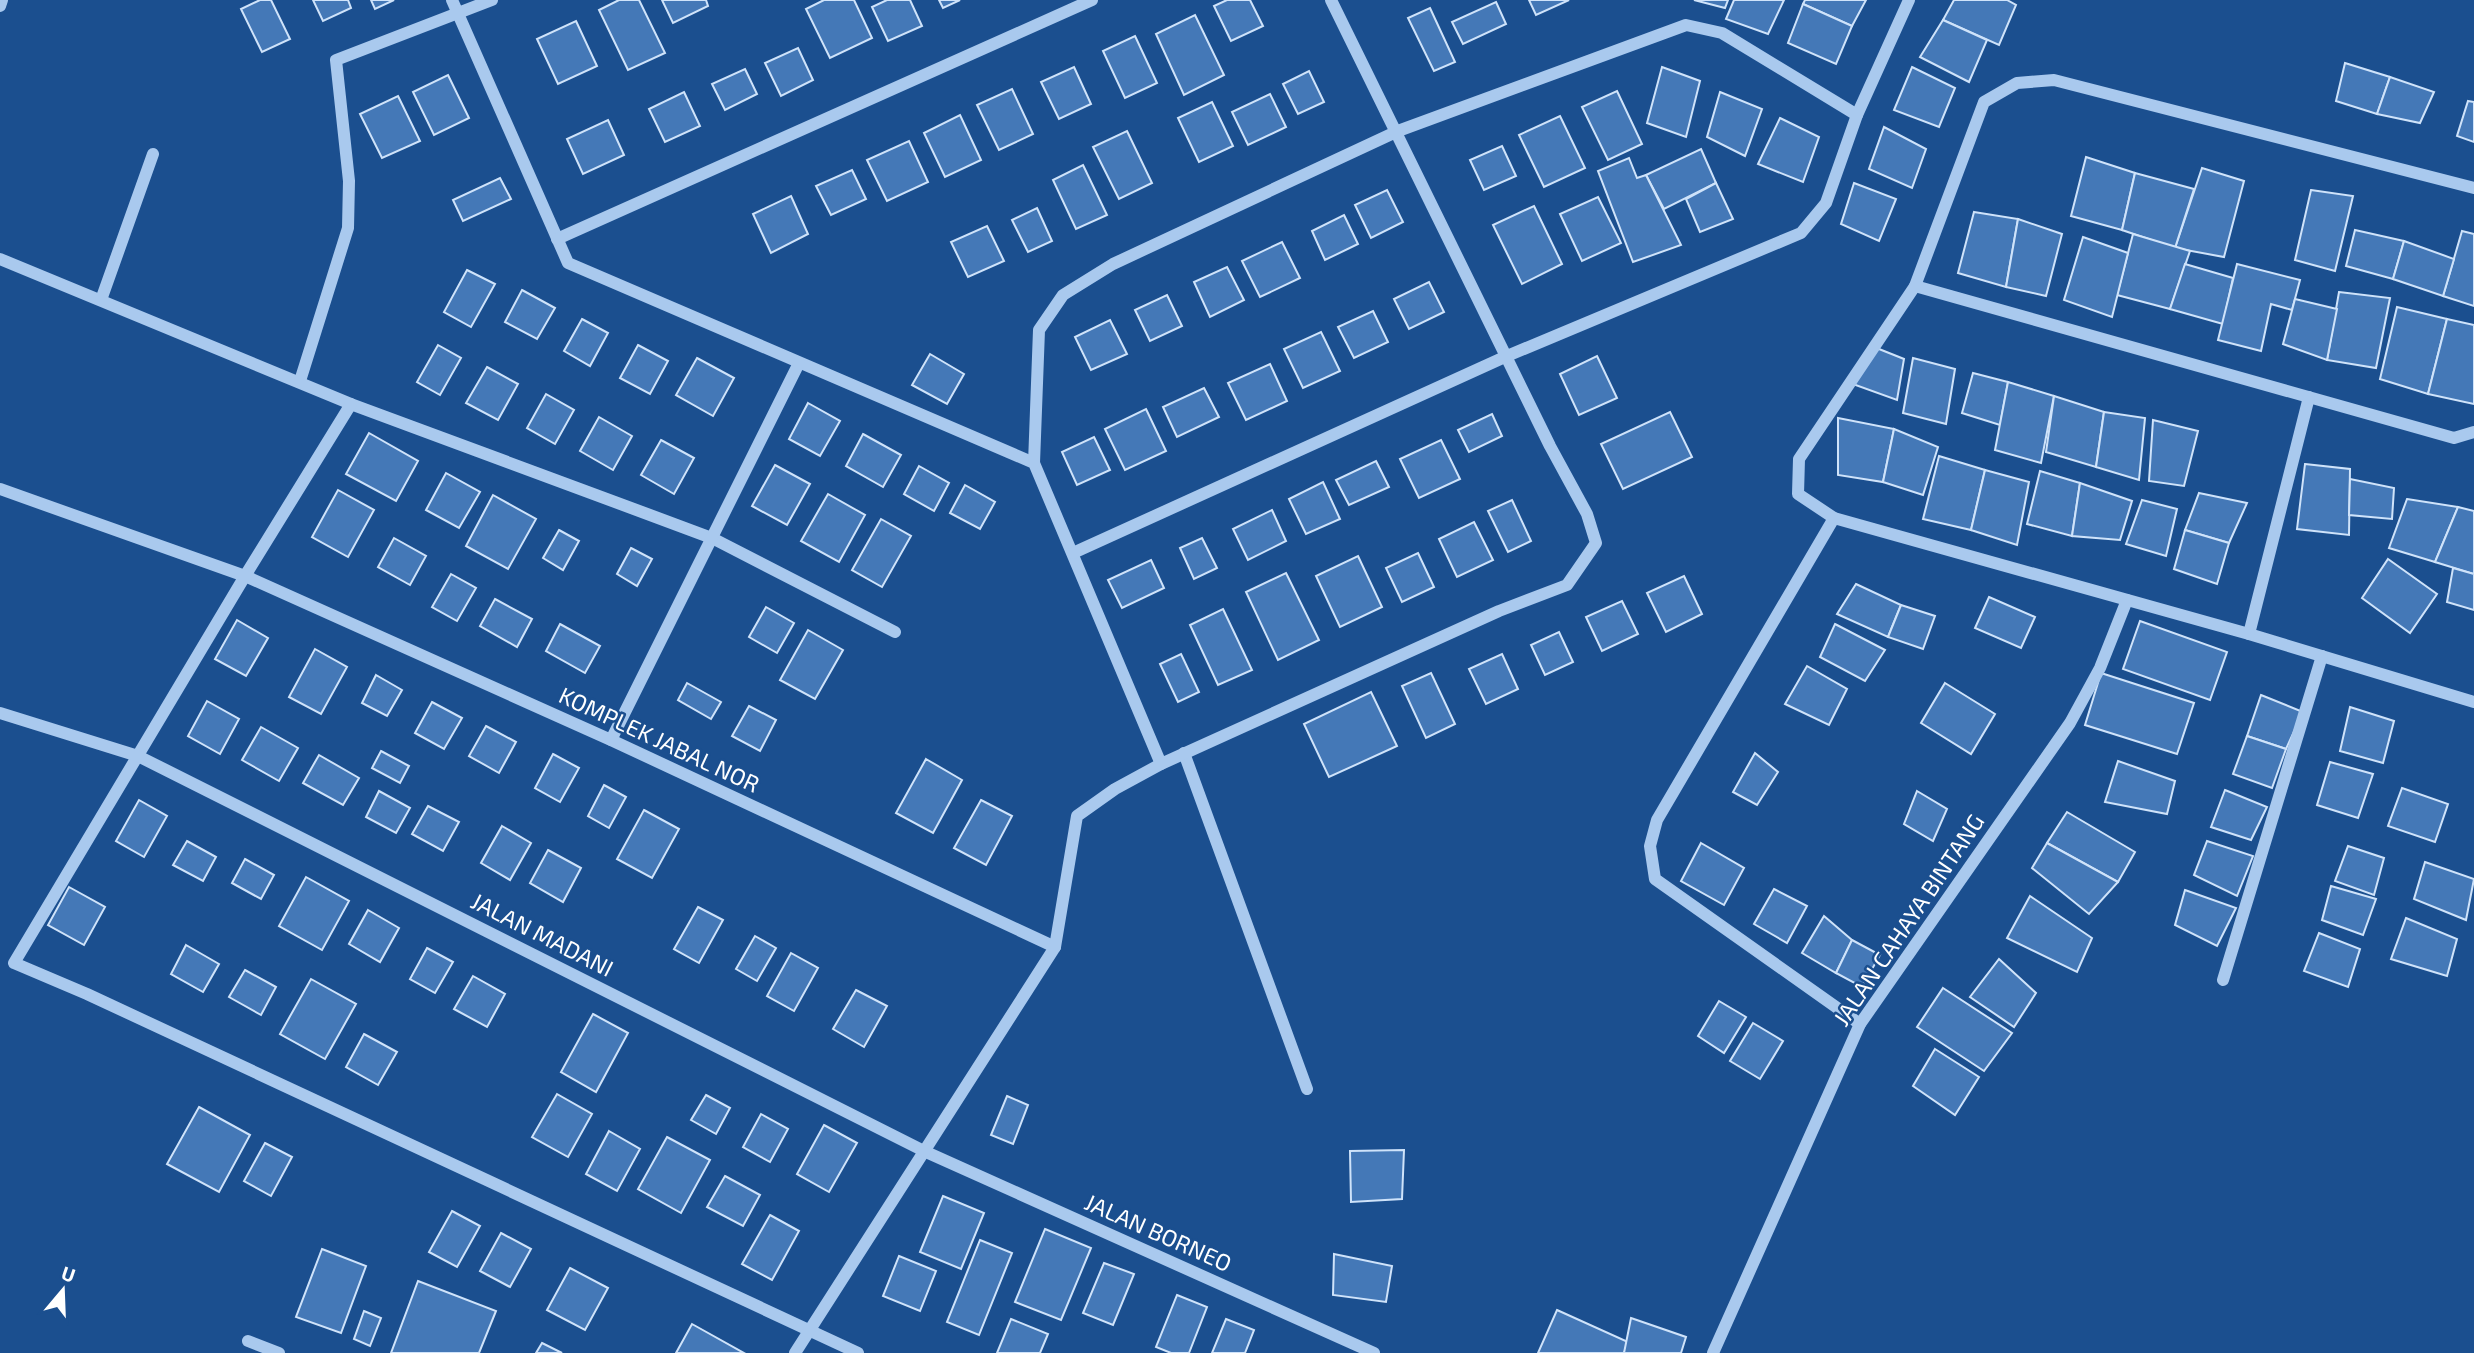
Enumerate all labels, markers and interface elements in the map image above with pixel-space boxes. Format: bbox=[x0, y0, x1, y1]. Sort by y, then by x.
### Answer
street label: KOMPLEK JABAL NOR bbox=[555, 680, 764, 798]
street label: JALAN CAHAYA BINTANG bbox=[1827, 808, 1990, 1031]
street label: JALAN MADANI bbox=[467, 886, 618, 982]
street label: JALAN BORNEO bbox=[1081, 1187, 1236, 1277]
north arrow bbox=[28, 1255, 98, 1325]
text: U bbox=[59, 1260, 79, 1286]

